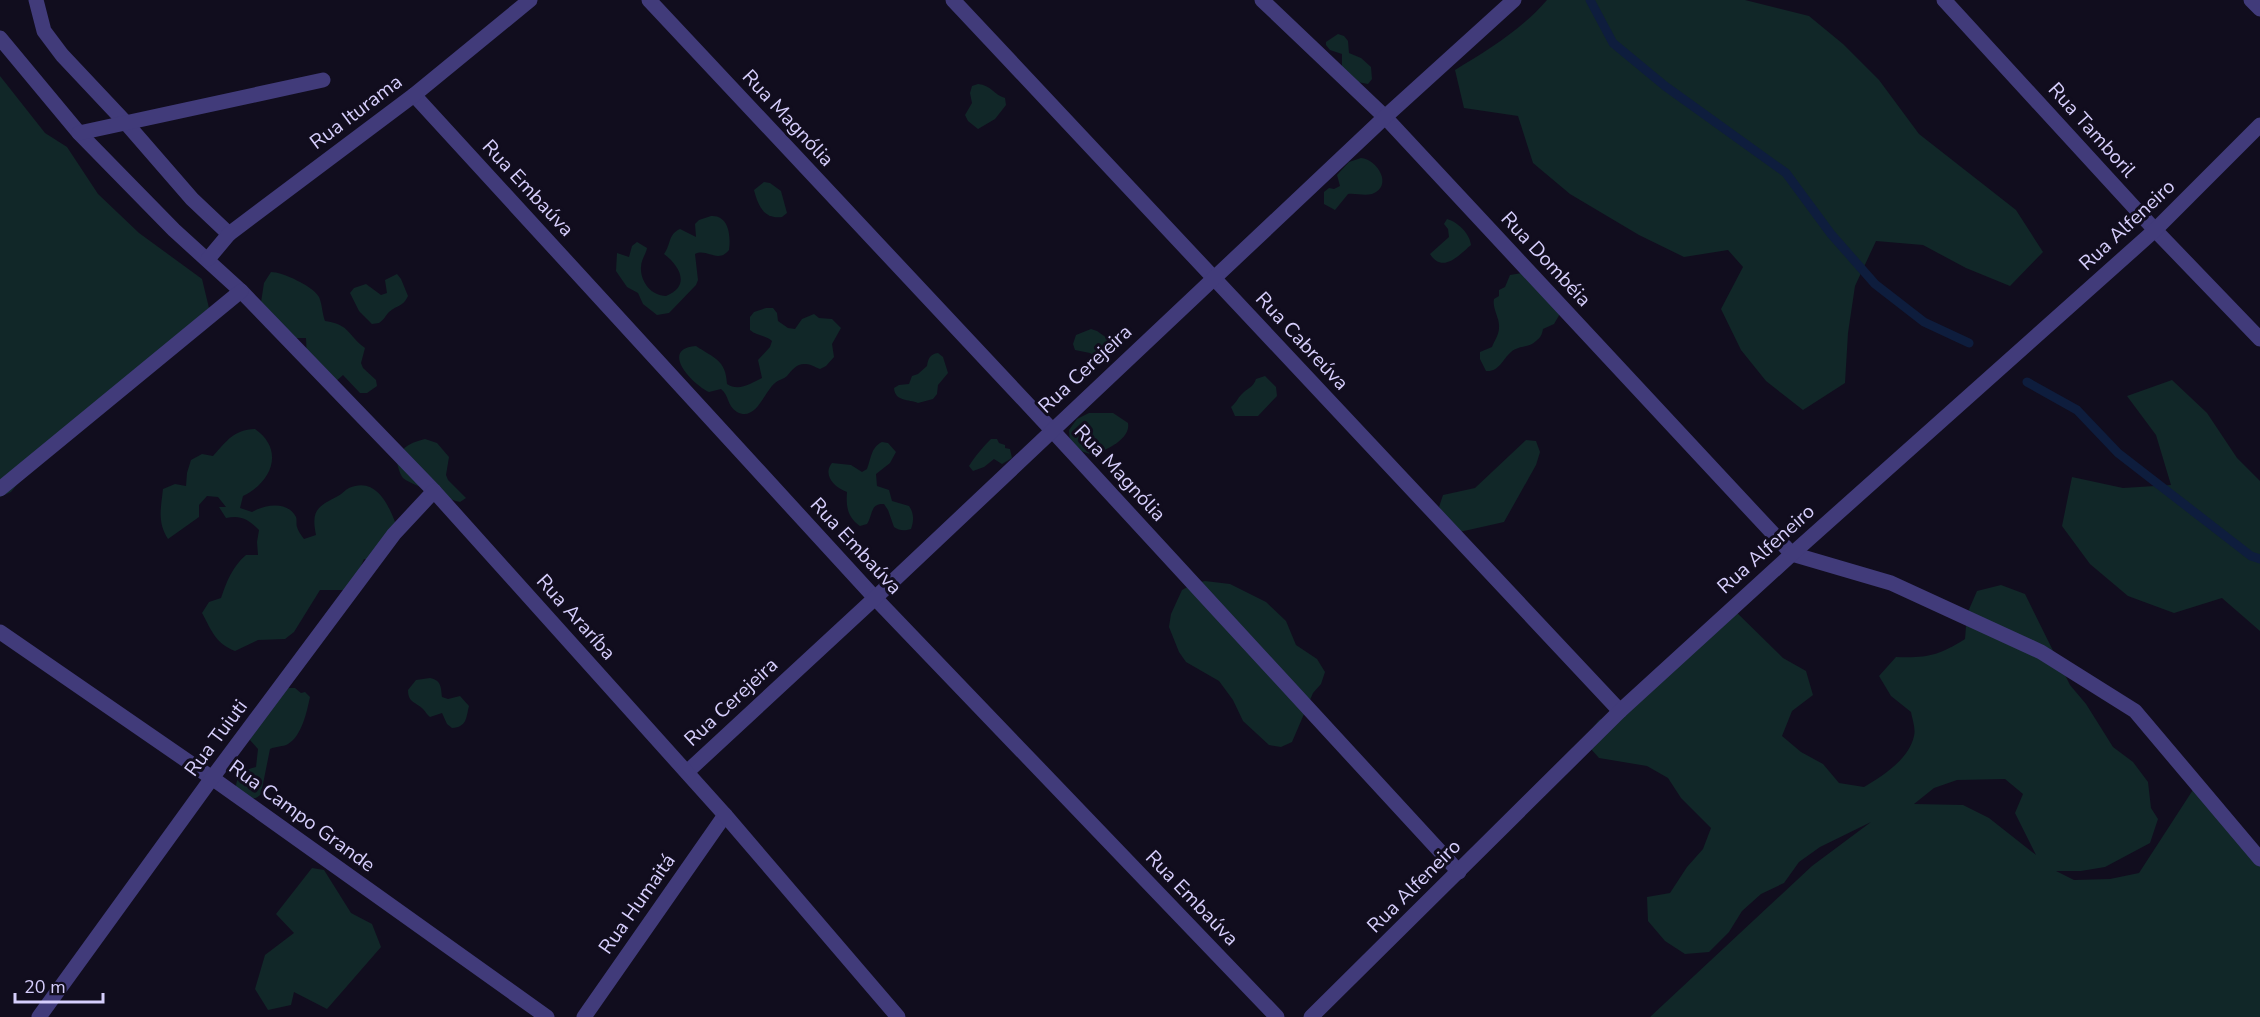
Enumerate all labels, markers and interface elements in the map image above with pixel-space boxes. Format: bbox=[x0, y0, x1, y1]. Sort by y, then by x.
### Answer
street label: Rua Magnólia bbox=[736, 64, 840, 172]
street label: Rua Iturama bbox=[304, 68, 408, 156]
street label: Rua Tamboril bbox=[2042, 77, 2142, 183]
street label: Rua Embaúva bbox=[476, 134, 580, 242]
street label: Rua Alfeneiro bbox=[2073, 173, 2181, 277]
street label: Rua Dombéia bbox=[1495, 206, 1597, 312]
street label: Rua Cabreúva bbox=[1249, 286, 1355, 396]
street label: Rua Cerejeira bbox=[1032, 319, 1138, 419]
street label: Rua Magnólia bbox=[1068, 419, 1172, 527]
street label: Rua Embaúva bbox=[804, 492, 908, 600]
street label: Rua Alfeneiro bbox=[1711, 498, 1821, 600]
street label: Rua Araríba bbox=[530, 568, 622, 666]
street label: Rua Cerejeira bbox=[678, 652, 784, 752]
street label: Rua Tuiuti bbox=[178, 694, 254, 782]
street label: Rua Campo Grande bbox=[223, 754, 381, 878]
street label: Rua Alfeneiro bbox=[1361, 833, 1467, 939]
street label: Rua Embaúva bbox=[1139, 844, 1245, 952]
street label: Rua Humaitá bbox=[592, 848, 682, 960]
scale bar bbox=[15, 966, 104, 1004]
text: 20 m bbox=[24, 975, 66, 999]

